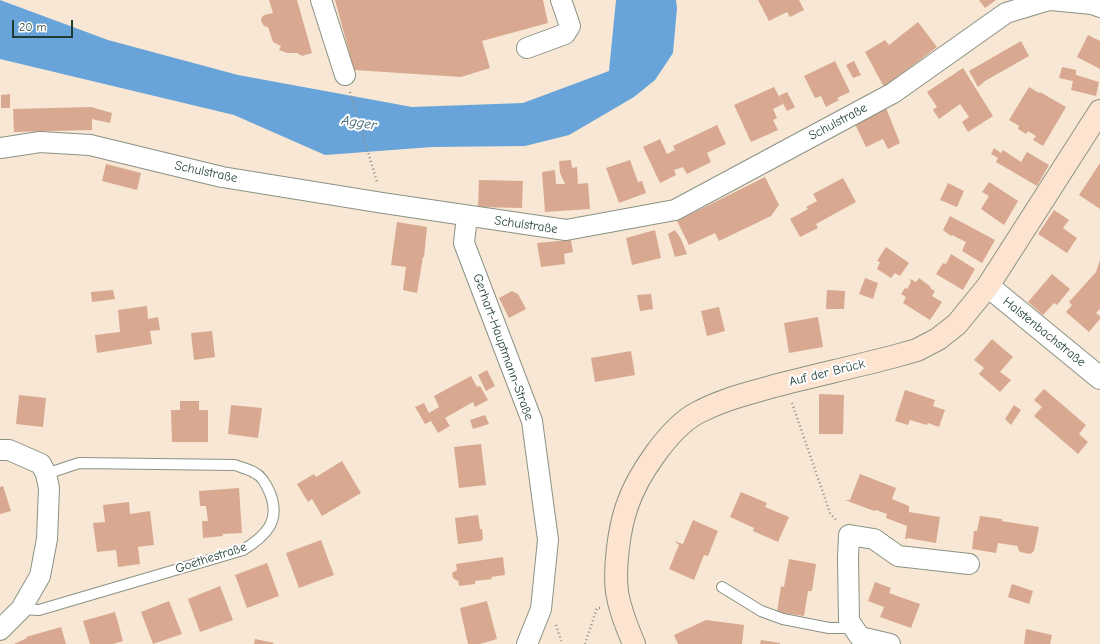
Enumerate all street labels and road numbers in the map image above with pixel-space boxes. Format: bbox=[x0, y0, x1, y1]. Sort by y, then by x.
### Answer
street label: Schulstraße bbox=[806, 100, 870, 144]
street label: Schulstraße bbox=[173, 158, 239, 186]
street label: Schulstraße bbox=[493, 213, 559, 237]
street label: Gerhart-Hauptmann-Straße bbox=[469, 272, 537, 422]
street label: Halstenbachstraße bbox=[999, 294, 1089, 370]
street label: Auf der Brück bbox=[788, 356, 866, 390]
street label: Goethestraße bbox=[173, 539, 249, 577]

